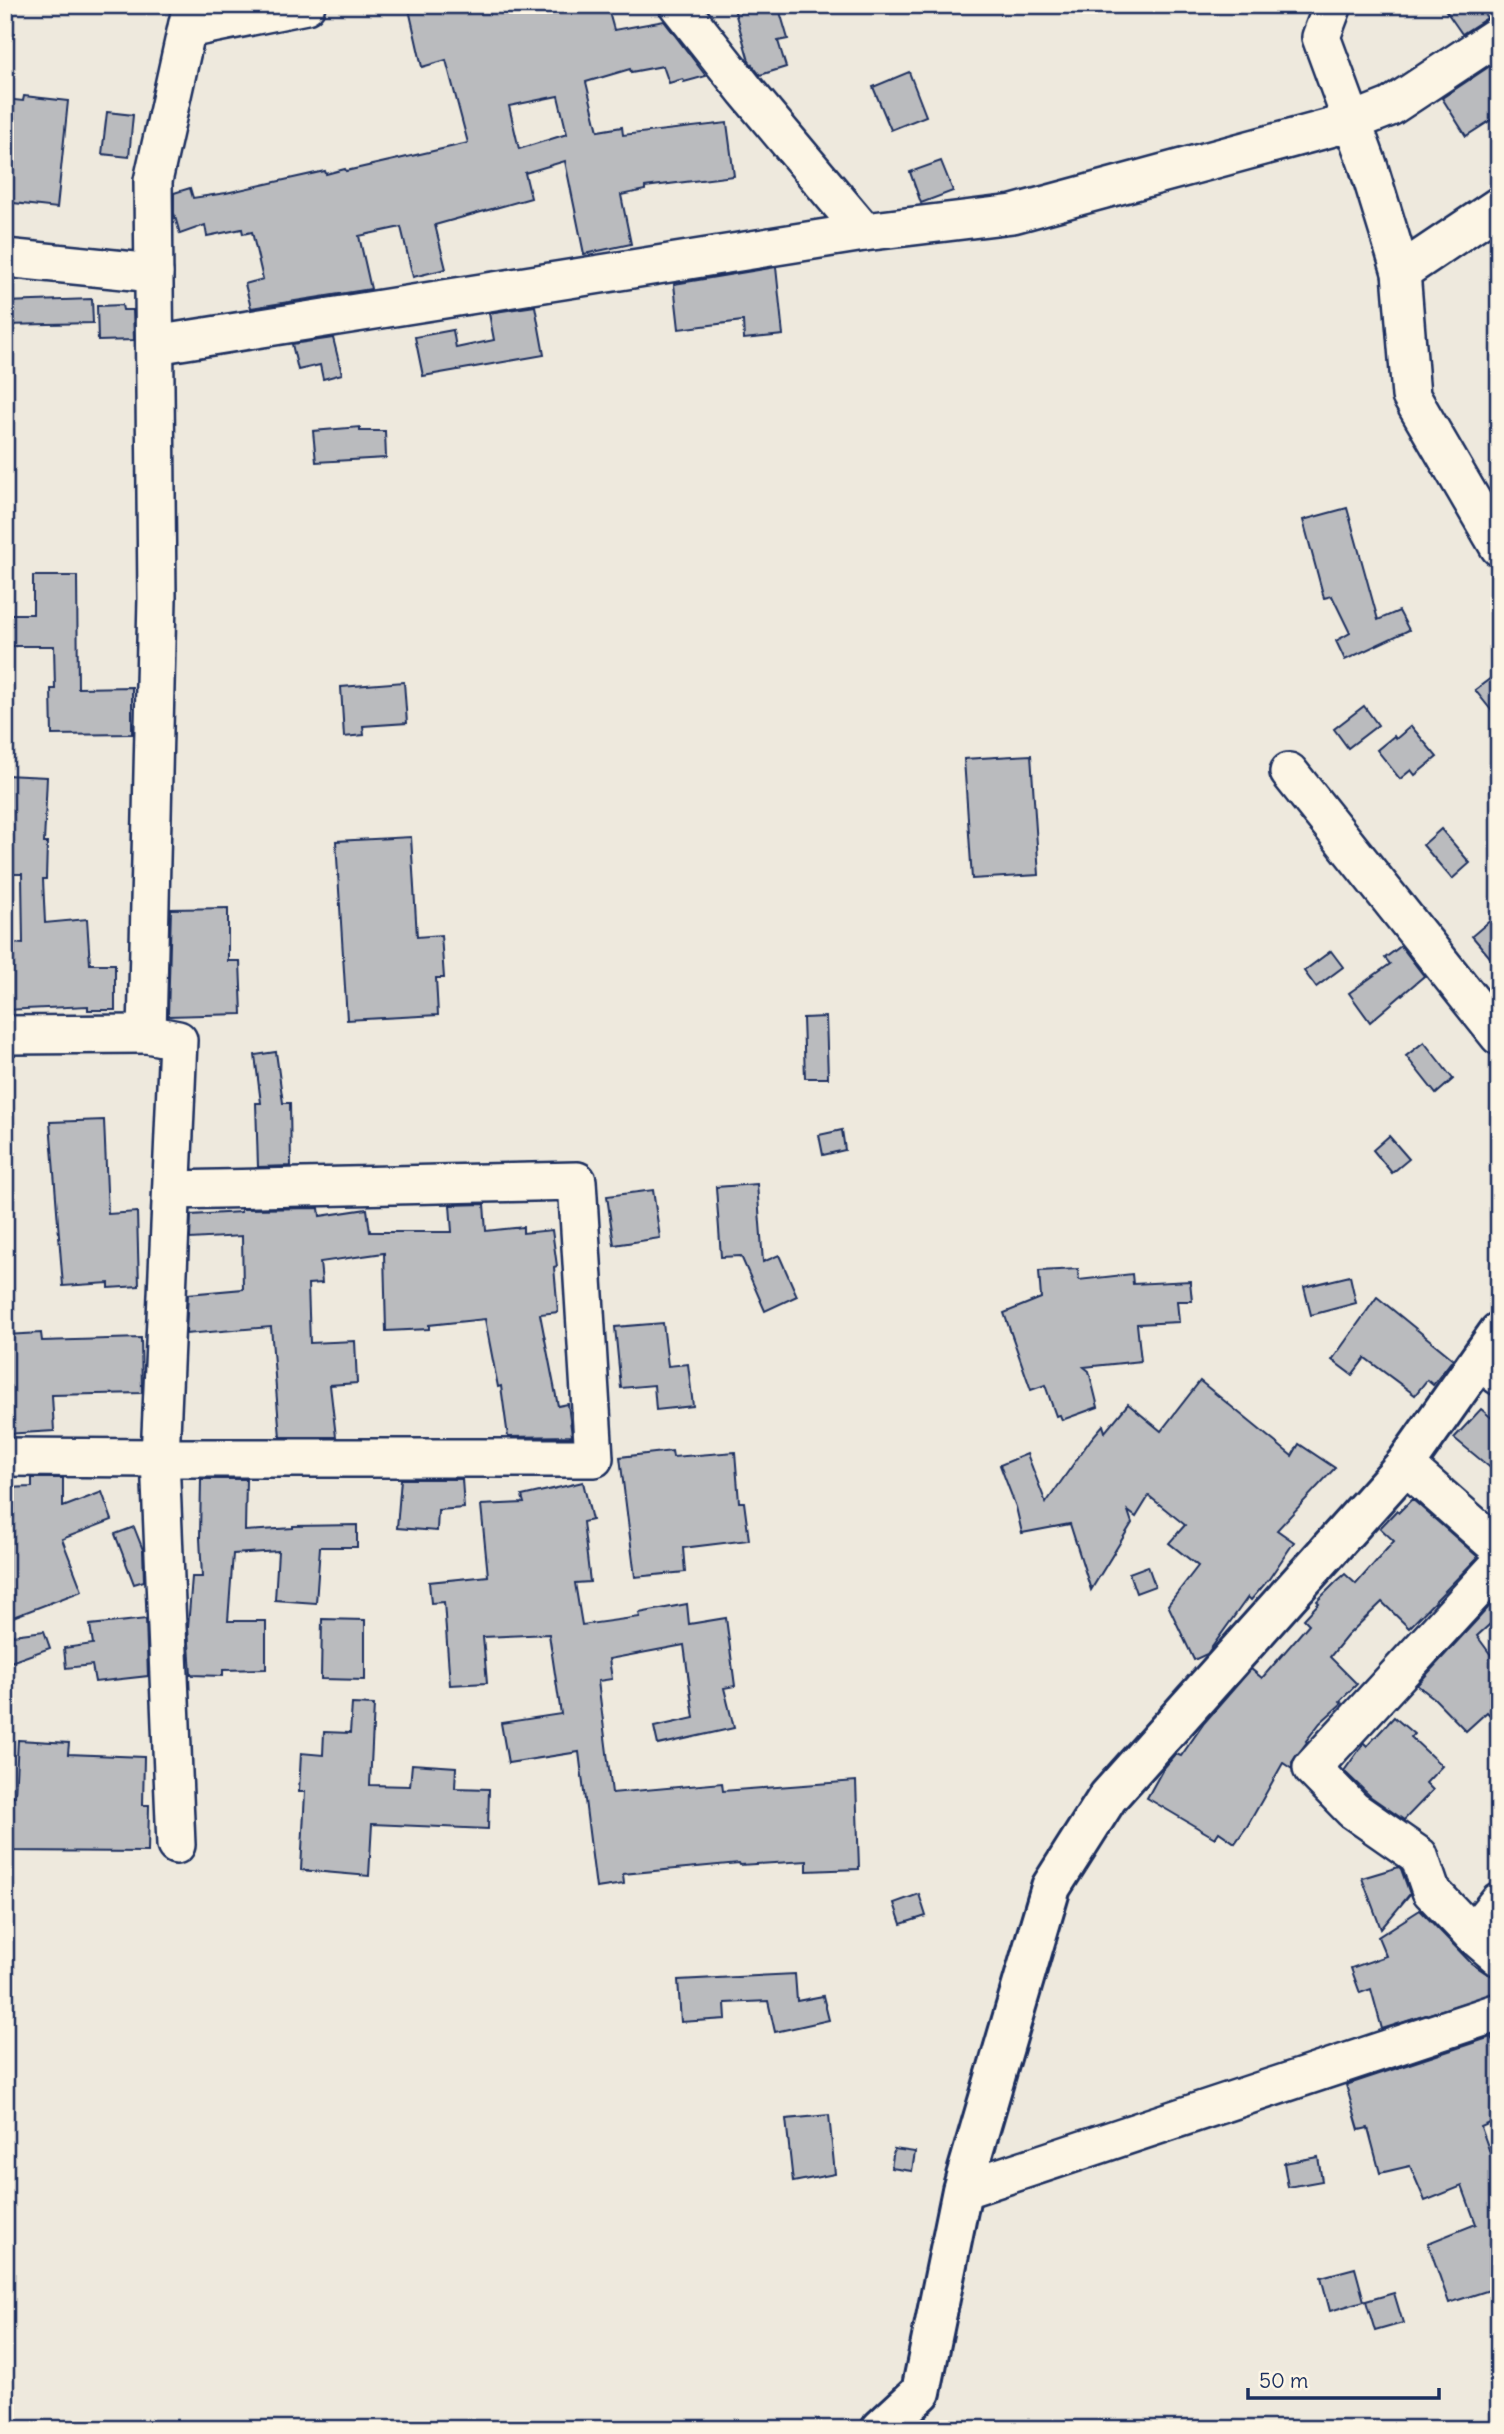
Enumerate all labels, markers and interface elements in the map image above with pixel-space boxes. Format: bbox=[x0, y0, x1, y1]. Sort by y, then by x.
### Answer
scale bar bbox=[1248, 2357, 1439, 2401]
text: 50 m bbox=[1259, 2367, 1308, 2394]

